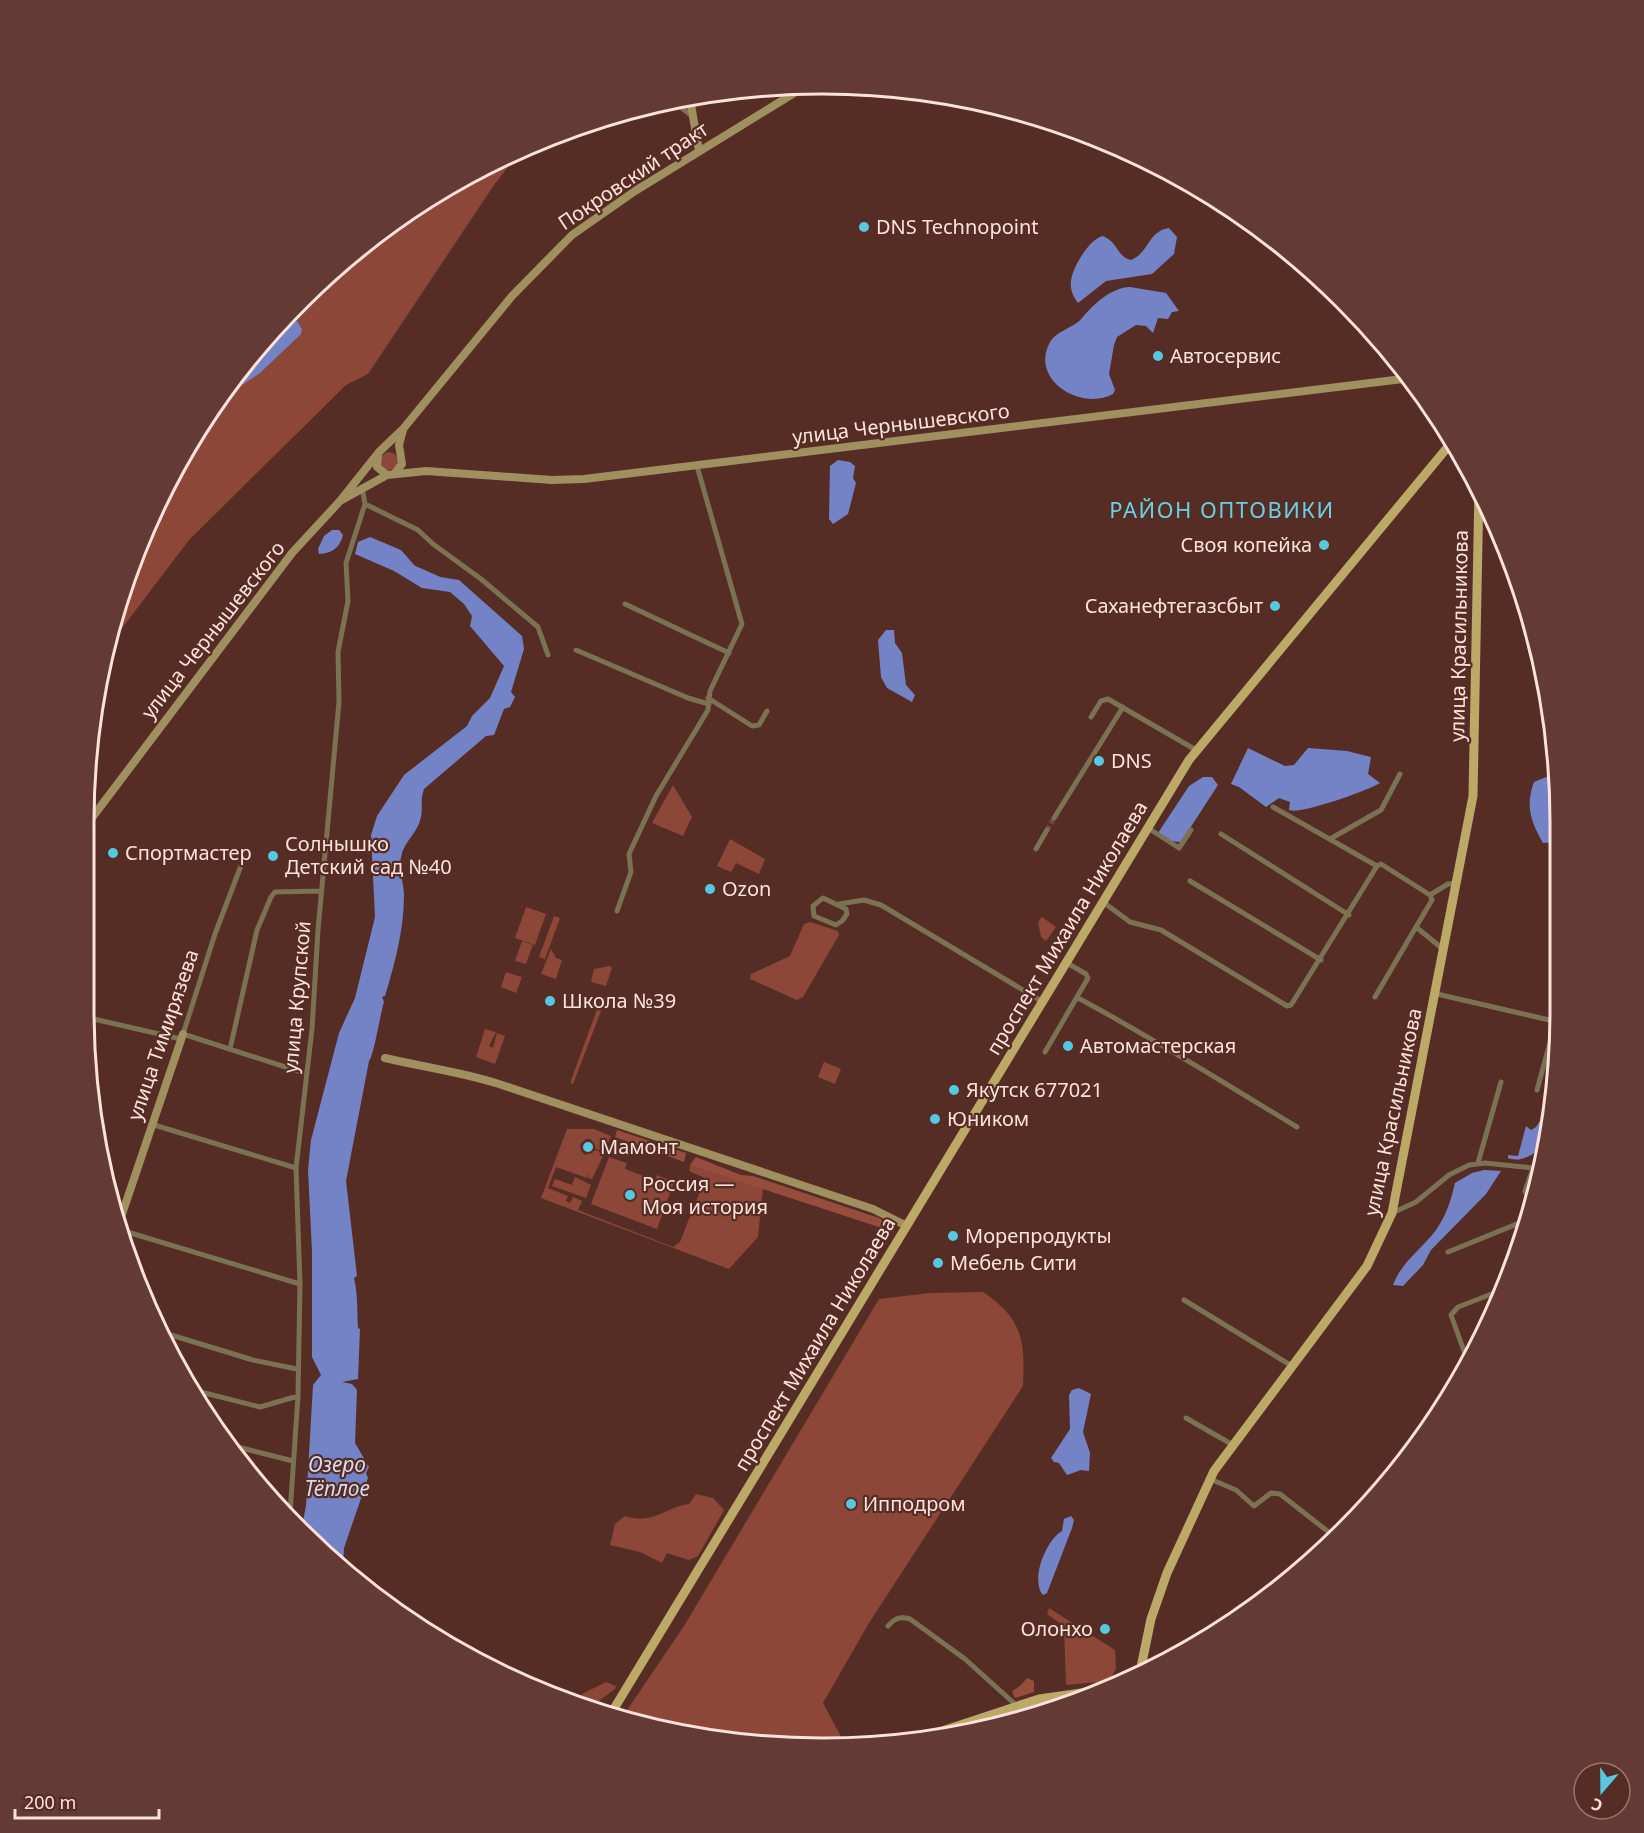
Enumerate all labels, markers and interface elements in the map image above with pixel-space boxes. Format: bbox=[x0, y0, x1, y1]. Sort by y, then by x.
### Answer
street label: Покровский тракт bbox=[552, 115, 713, 236]
place label: DNS Technopoint bbox=[876, 213, 1039, 240]
marker: DNS Technopoint bbox=[857, 220, 871, 234]
place label: Автосервис bbox=[1170, 342, 1281, 369]
marker: Автосервис bbox=[1151, 349, 1165, 363]
street label: улица Чернышевского bbox=[791, 397, 1011, 450]
district label: РАЙОН ОПТОВИКИ bbox=[1109, 494, 1335, 524]
street label: улица Красильникова bbox=[1443, 530, 1474, 742]
place label: Своя копейка bbox=[1181, 531, 1312, 558]
street label: улица Чернышевского bbox=[135, 535, 291, 724]
marker: Своя копейка bbox=[1317, 538, 1331, 552]
place label: Саханефтегазсбыт bbox=[1085, 592, 1263, 619]
marker: Саханефтегазсбыт bbox=[1268, 599, 1282, 613]
place label: DNS bbox=[1111, 747, 1152, 774]
marker: DNS bbox=[1092, 754, 1106, 768]
street label: проспект Михаила Николаева bbox=[980, 796, 1153, 1060]
place label: Солнышко Детский сад №40 bbox=[285, 830, 452, 880]
place label: Спортмастер bbox=[125, 839, 252, 866]
marker: Спортмастер bbox=[106, 846, 120, 860]
marker: Солнышко Детский сад №40 bbox=[266, 849, 280, 863]
place label: Ozon bbox=[722, 875, 771, 902]
marker: Ozon bbox=[703, 882, 717, 896]
street label: улица Крупской bbox=[276, 920, 317, 1074]
street label: улица Тимирязева bbox=[121, 946, 204, 1124]
place label: Школа №39 bbox=[562, 987, 676, 1014]
marker: Школа №39 bbox=[543, 994, 557, 1008]
street label: улица Красильникова bbox=[1357, 1005, 1428, 1218]
place label: Автомастерская bbox=[1080, 1032, 1236, 1059]
marker: Автомастерская bbox=[1061, 1039, 1075, 1053]
place label: Якутск 677021 bbox=[966, 1076, 1103, 1103]
marker: Якутск 677021 bbox=[947, 1083, 961, 1097]
place label: Юником bbox=[947, 1105, 1029, 1132]
marker: Юником bbox=[928, 1112, 942, 1126]
place label: Мамонт bbox=[600, 1133, 678, 1160]
marker: Мамонт bbox=[581, 1140, 595, 1154]
place label: Россия — Моя история bbox=[642, 1170, 768, 1220]
marker: Россия — Моя история bbox=[623, 1188, 637, 1202]
street label: проспект Михаила Николаева bbox=[728, 1212, 901, 1476]
place label: Морепродукты bbox=[965, 1222, 1112, 1249]
marker: Морепродукты bbox=[946, 1229, 960, 1243]
place label: Мебель Сити bbox=[950, 1249, 1077, 1276]
marker: Мебель Сити bbox=[931, 1256, 945, 1270]
water label: Озеро Тёплое bbox=[304, 1450, 370, 1502]
place label: Ипподром bbox=[863, 1490, 966, 1517]
marker: Ипподром bbox=[844, 1497, 858, 1511]
place label: Олонхо bbox=[1020, 1615, 1093, 1642]
marker: Олонхо bbox=[1098, 1622, 1112, 1636]
north arrow bbox=[1572, 1761, 1632, 1821]
scale bar bbox=[15, 1782, 159, 1820]
text: 200 m bbox=[24, 1790, 76, 1814]
text: С bbox=[1588, 1793, 1605, 1817]

